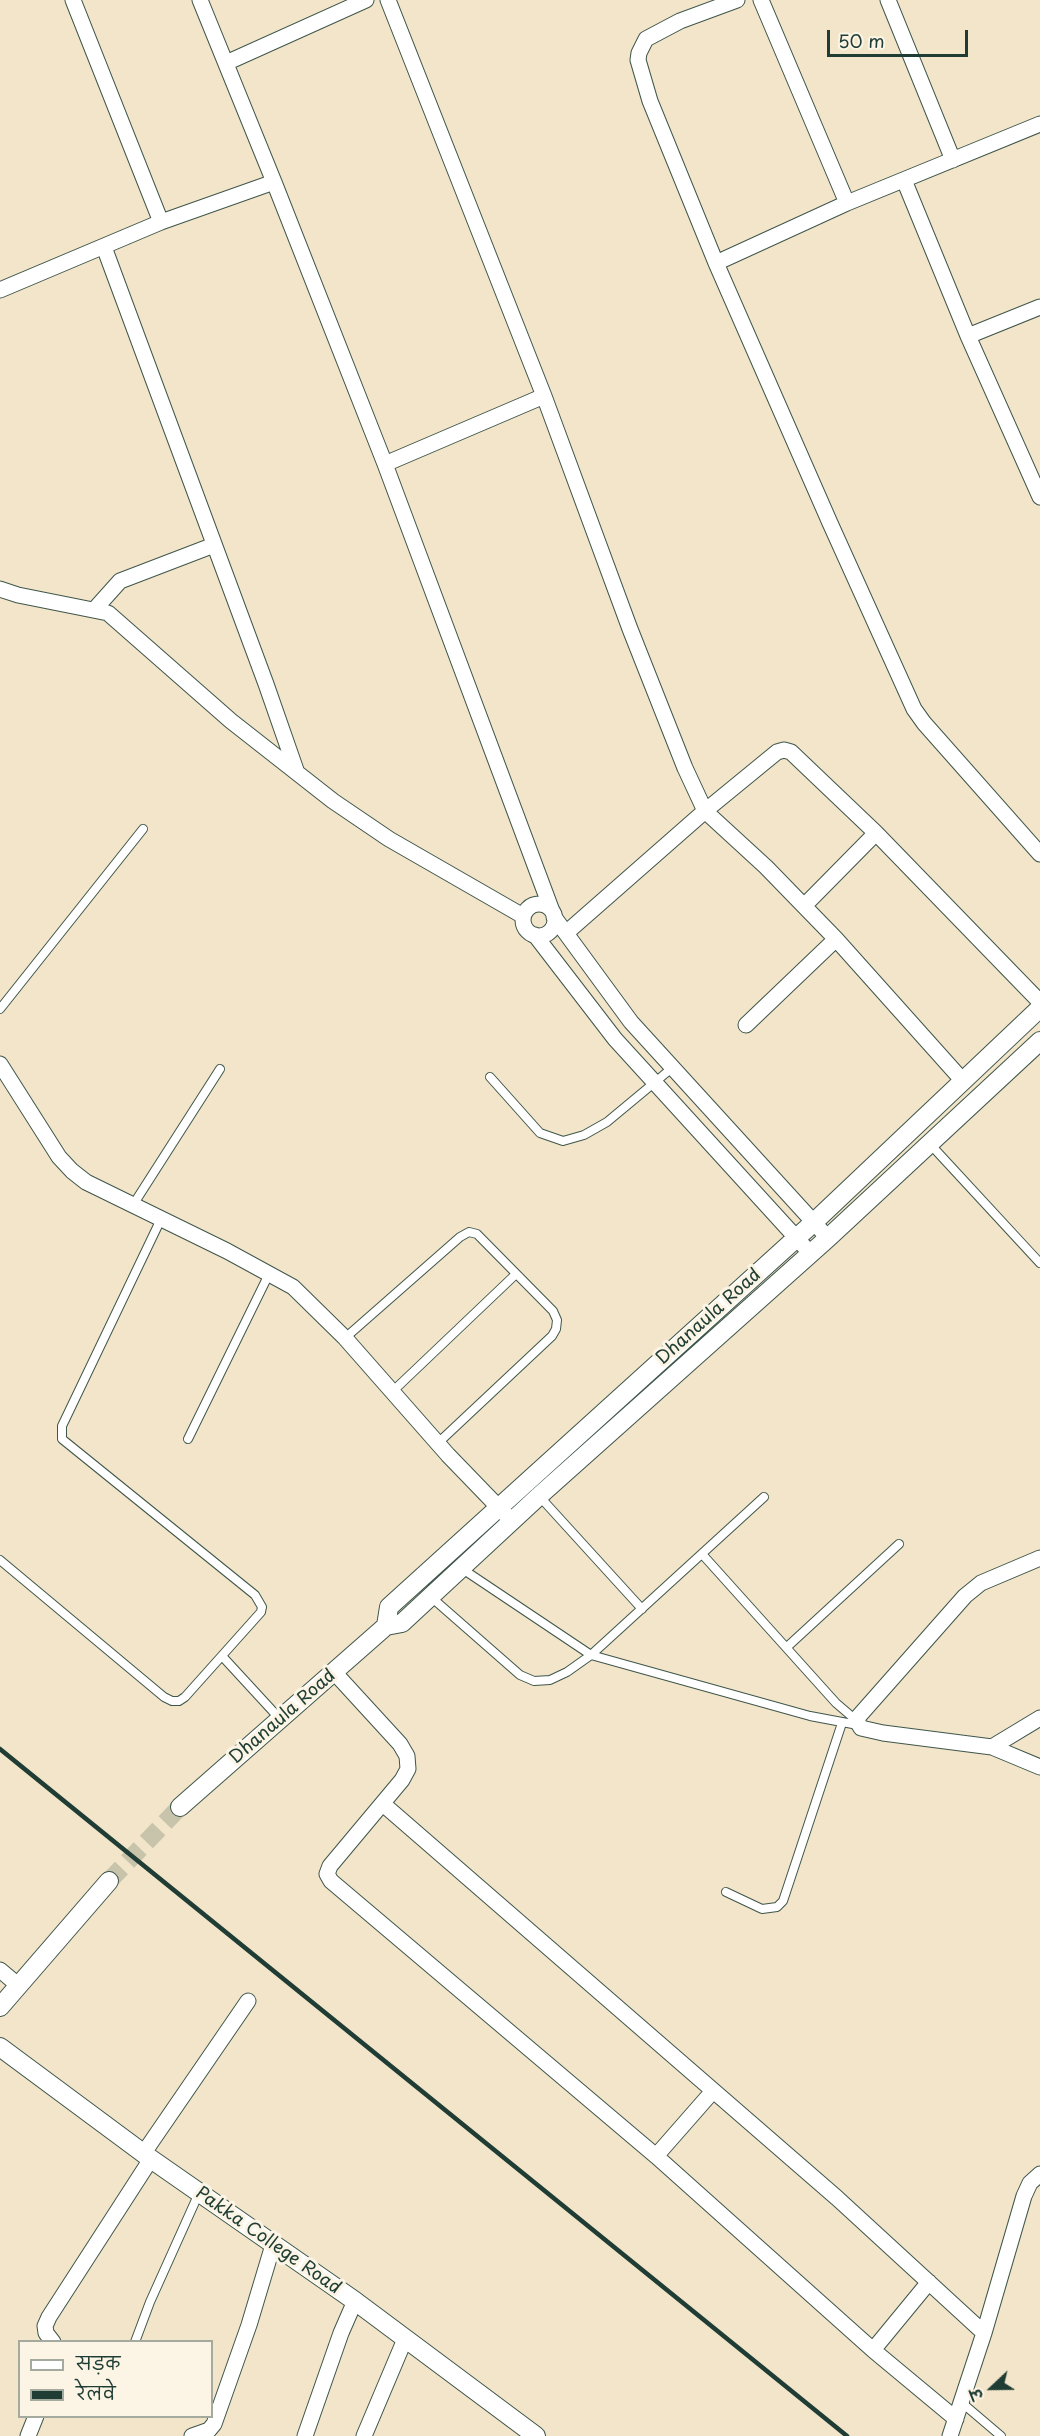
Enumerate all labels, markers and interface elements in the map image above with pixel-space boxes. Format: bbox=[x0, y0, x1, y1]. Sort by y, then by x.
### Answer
scale bar bbox=[830, 18, 971, 56]
text: 50 m bbox=[838, 27, 885, 54]
street label: Dhanaula Road bbox=[652, 1264, 766, 1370]
street label: Dhanaula Road bbox=[226, 1665, 340, 1769]
street label: Pakka College Road bbox=[191, 2183, 345, 2299]
legend bbox=[18, 2340, 213, 2418]
text: सड़क bbox=[76, 2349, 120, 2376]
north arrow bbox=[962, 2358, 1022, 2418]
text: रेलवे bbox=[76, 2379, 116, 2406]
text: उ bbox=[962, 2385, 988, 2404]

